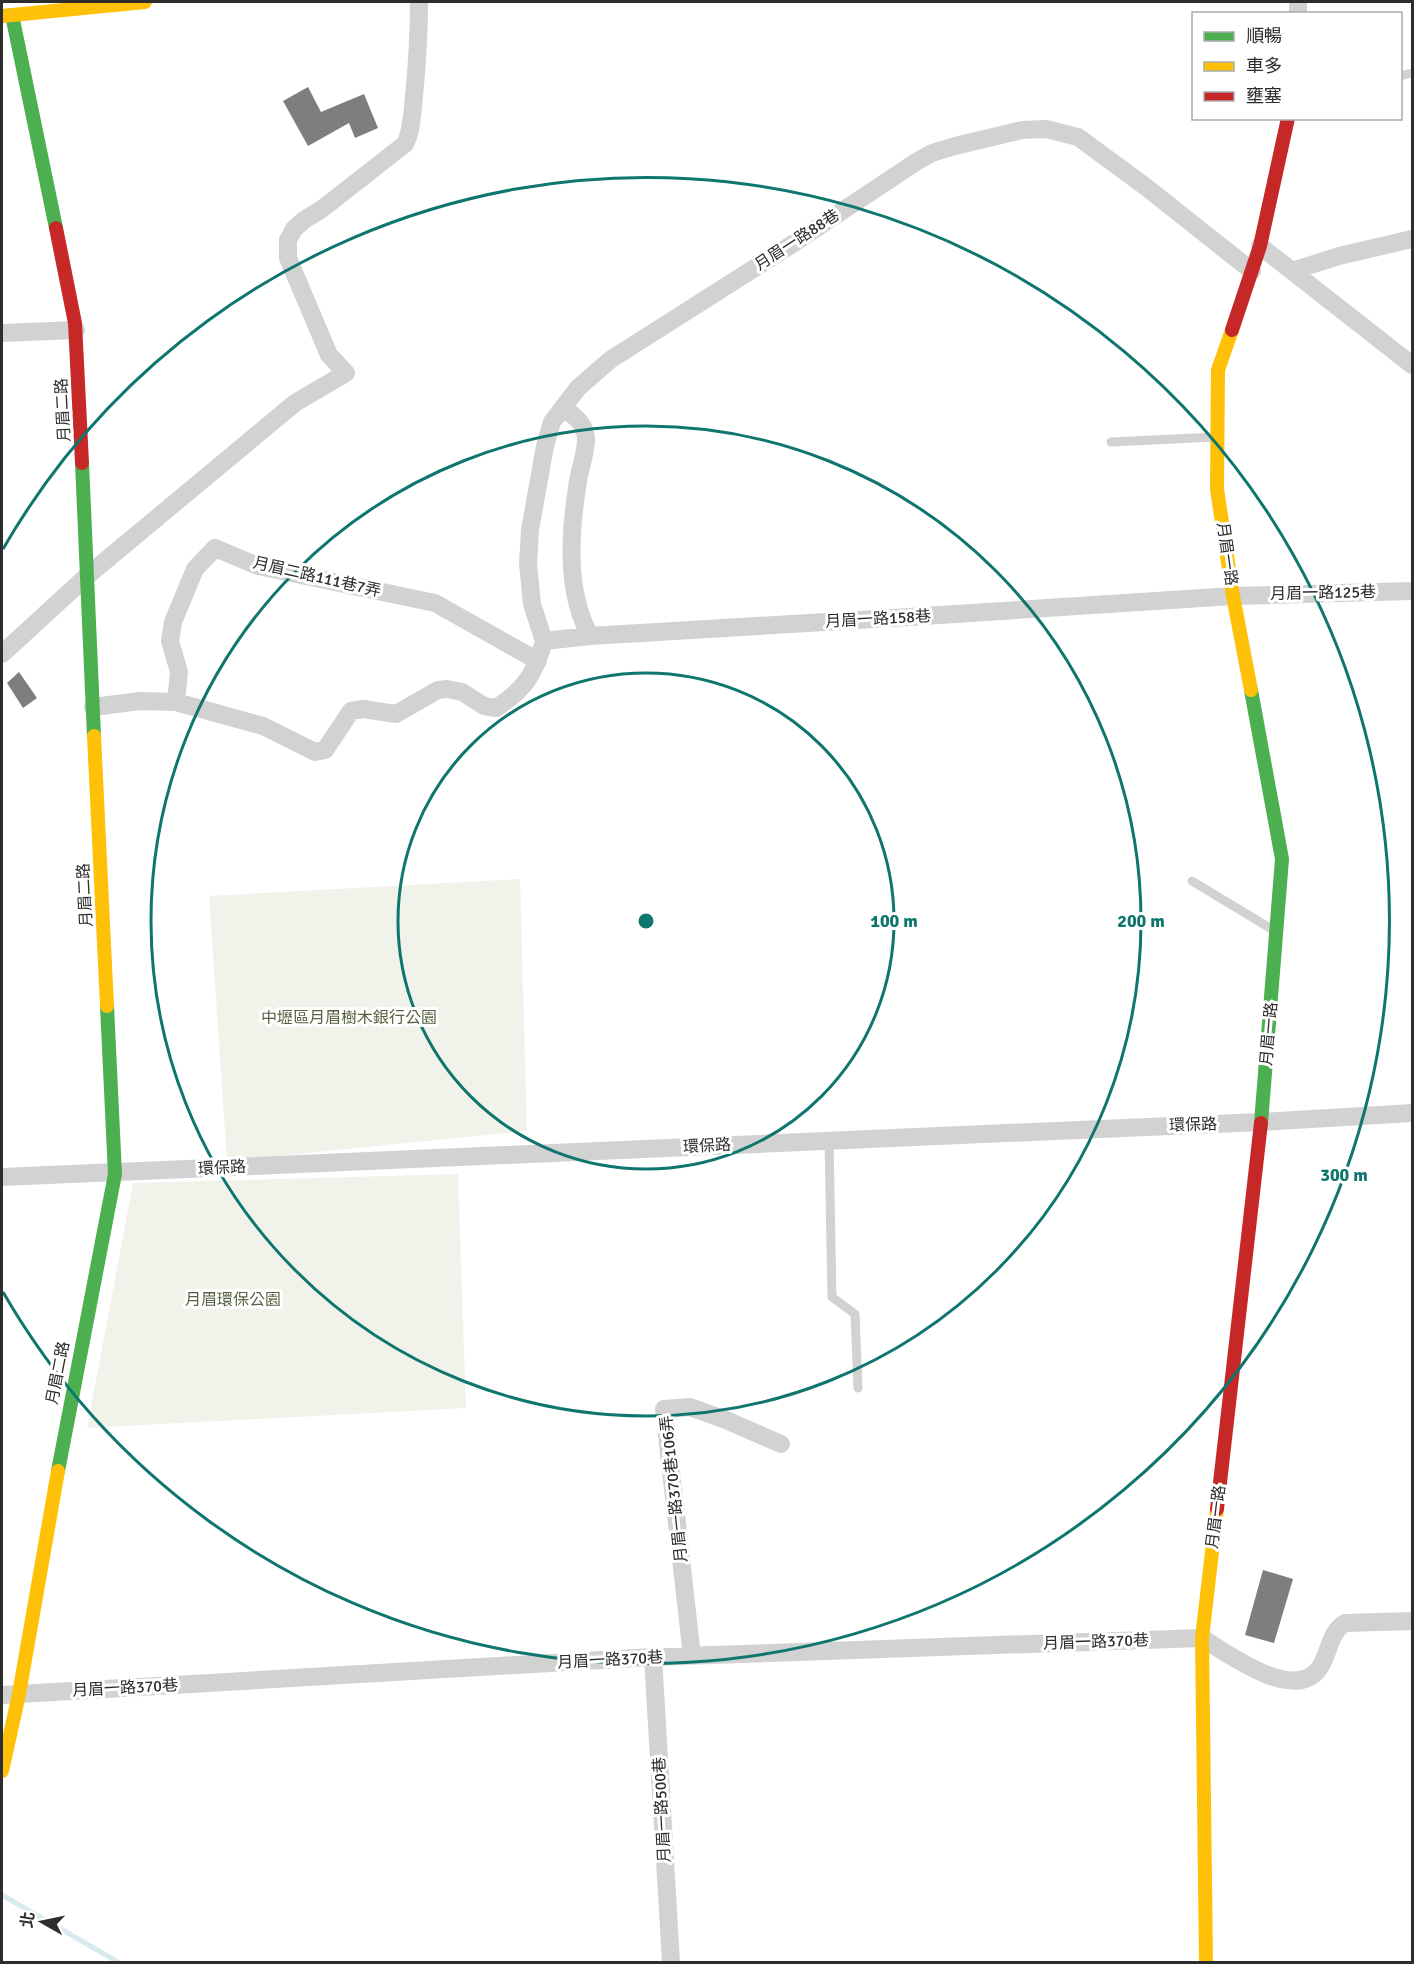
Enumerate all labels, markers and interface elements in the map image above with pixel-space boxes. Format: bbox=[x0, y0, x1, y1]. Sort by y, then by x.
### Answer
legend bbox=[1192, 12, 1402, 120]
text: 順暢 bbox=[1246, 25, 1282, 47]
text: 車多 bbox=[1246, 55, 1282, 77]
text: 壅塞 bbox=[1246, 85, 1282, 107]
street label: 月眉一路88巷 bbox=[751, 205, 843, 275]
street label: 月眉二路 bbox=[51, 378, 75, 442]
street label: 月眉一路 bbox=[1213, 521, 1241, 587]
street label: 月眉二路111巷7弄 bbox=[251, 553, 383, 601]
street label: 月眉一路125巷 bbox=[1270, 582, 1376, 604]
street label: 月眉一路158巷 bbox=[825, 606, 931, 632]
street label: 月眉二路 bbox=[73, 863, 97, 927]
text: 100 m bbox=[870, 910, 918, 932]
text: 200 m bbox=[1117, 910, 1165, 932]
centre of rings bbox=[636, 911, 656, 931]
street label: 月眉一路 bbox=[1256, 1001, 1282, 1067]
park label: 中壢區月眉樹木銀行公園 bbox=[261, 1008, 437, 1028]
street label: 環保路 bbox=[1169, 1114, 1217, 1136]
street label: 環保路 bbox=[683, 1135, 731, 1157]
street label: 環保路 bbox=[198, 1157, 246, 1179]
text: 300 m bbox=[1320, 1164, 1368, 1186]
park label: 月眉環保公園 bbox=[185, 1290, 281, 1310]
street label: 月眉二路 bbox=[42, 1340, 74, 1406]
street label: 月眉一路370巷106弄 bbox=[656, 1414, 692, 1564]
street label: 月眉一路 bbox=[1202, 1484, 1230, 1550]
street label: 月眉一路370巷 bbox=[1043, 1630, 1149, 1654]
street label: 月眉一路370巷 bbox=[557, 1647, 663, 1673]
street label: 月眉一路370巷 bbox=[72, 1675, 178, 1701]
street label: 月眉一路500巷 bbox=[649, 1757, 675, 1863]
north arrow bbox=[12, 1892, 72, 1952]
text: 北 bbox=[17, 1910, 39, 1929]

